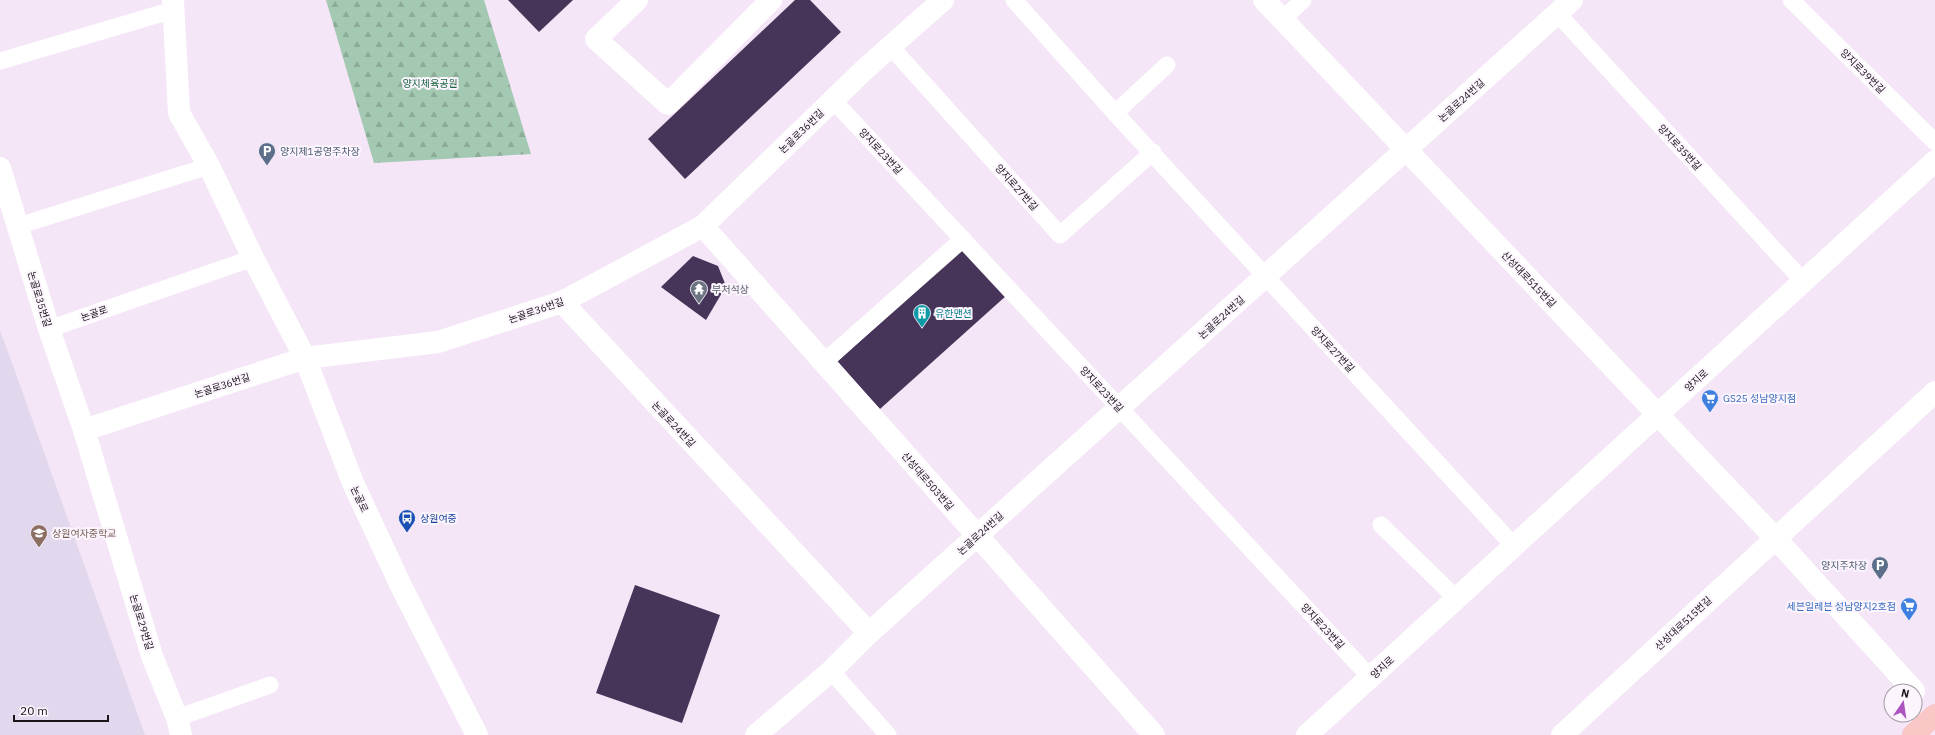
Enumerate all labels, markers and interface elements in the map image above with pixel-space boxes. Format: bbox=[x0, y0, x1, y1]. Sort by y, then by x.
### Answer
street label: 양지로39번길 bbox=[1838, 46, 1888, 96]
street label: 논골로24번길 bbox=[1435, 76, 1487, 125]
park label: 양지체육공원 bbox=[402, 77, 458, 90]
street label: 논골로36번길 bbox=[776, 107, 827, 156]
street label: 양지로35번길 bbox=[1655, 122, 1704, 173]
street label: 양지로23번길 bbox=[856, 126, 905, 177]
parking icon: 양지제1공영주차장 bbox=[257, 141, 277, 166]
place label: 양지제1공영주차장 bbox=[280, 145, 360, 158]
street label: 양지로27번길 bbox=[992, 161, 1041, 213]
street label: 산성대로515번길 bbox=[1499, 249, 1559, 310]
street label: 논골로35번길 bbox=[25, 270, 54, 329]
temple icon: 부처석상 bbox=[689, 279, 709, 304]
place label: 부처석상 bbox=[712, 283, 749, 296]
street label: 논골로24번길 bbox=[1195, 293, 1247, 342]
street label: 논골로36번길 bbox=[507, 295, 566, 326]
street label: 논골로 bbox=[79, 303, 109, 324]
building icon: 유한맨션 bbox=[912, 303, 932, 328]
place label: 유한맨션 bbox=[935, 307, 972, 320]
street label: 양지로27번길 bbox=[1308, 324, 1357, 375]
street label: 양지로23번길 bbox=[1077, 364, 1126, 415]
street label: 양지로 bbox=[1682, 366, 1711, 394]
street label: 논골로36번길 bbox=[193, 370, 252, 401]
supermarket icon: GS25 성남양지점 bbox=[1700, 388, 1720, 413]
place label: GS25 성남양지점 bbox=[1723, 392, 1796, 405]
street label: 논골로24번길 bbox=[649, 399, 698, 450]
street label: 산성대로503번길 bbox=[899, 449, 957, 513]
street label: 논골로 bbox=[348, 484, 371, 514]
bus stop icon: 상원여중 bbox=[397, 508, 417, 533]
street label: 논골로24번길 bbox=[954, 509, 1006, 558]
place label: 상원여중 bbox=[420, 512, 457, 525]
school or university icon: 상원여자중학교 bbox=[29, 523, 49, 548]
place label: 상원여자중학교 bbox=[52, 527, 116, 540]
parking icon: 양지주차장 bbox=[1870, 555, 1890, 580]
place label: 양지주차장 bbox=[1821, 559, 1867, 572]
street label: 논골로29번길 bbox=[127, 593, 156, 652]
street label: 산성대로515번길 bbox=[1652, 594, 1715, 653]
supermarket icon: 세븐일레븐 성남양지2호점 bbox=[1899, 596, 1919, 621]
place label: 세븐일레븐 성남양지2호점 bbox=[1786, 600, 1896, 613]
street label: 양지로23번길 bbox=[1298, 601, 1347, 652]
street label: 양지로 bbox=[1368, 653, 1397, 681]
north arrow bbox=[1883, 683, 1923, 723]
text: N bbox=[1900, 686, 1911, 701]
scale bar bbox=[14, 697, 108, 723]
text: 20 m bbox=[20, 703, 48, 718]

